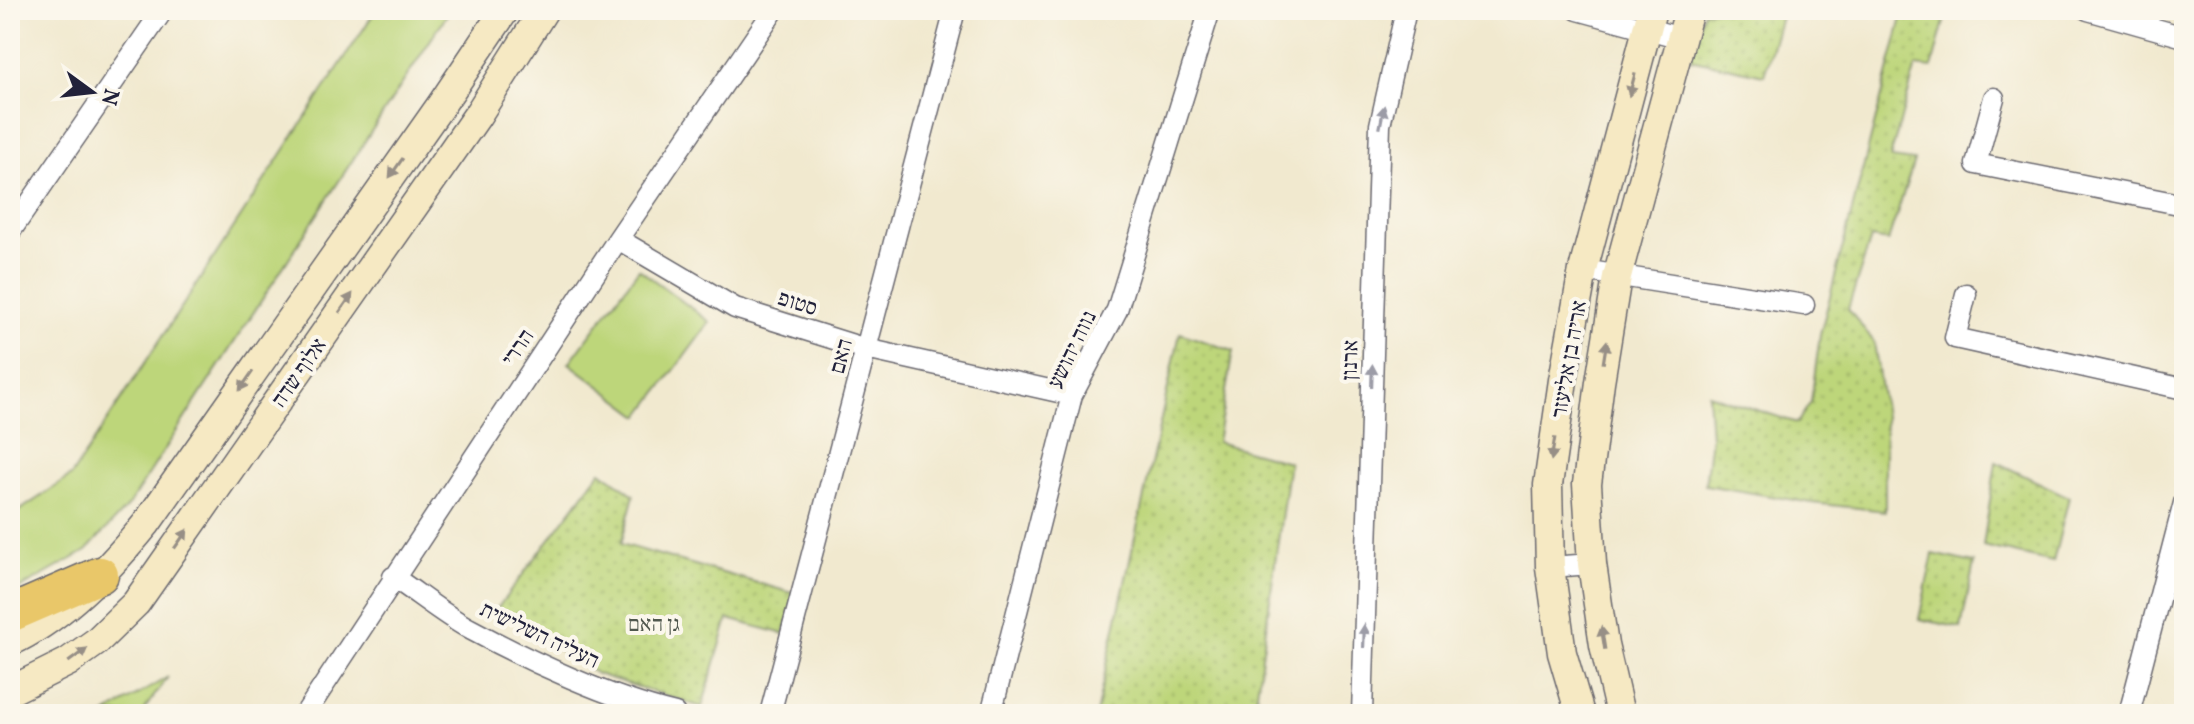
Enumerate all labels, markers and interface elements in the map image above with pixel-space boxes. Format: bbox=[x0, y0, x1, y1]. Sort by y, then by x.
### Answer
north arrow bbox=[52, 52, 132, 132]
one-way arrow bbox=[1625, 73, 1637, 98]
text: N bbox=[92, 85, 126, 108]
one-way arrow bbox=[1377, 104, 1389, 129]
one-way arrow bbox=[389, 158, 405, 179]
street label: סטופ bbox=[774, 284, 821, 325]
one-way arrow bbox=[338, 293, 353, 314]
street label: אריה בן אליעזר bbox=[1545, 298, 1596, 421]
street label: נווה יהושע bbox=[1041, 306, 1105, 394]
street label: הררי bbox=[495, 324, 543, 373]
street label: אלוף שדה bbox=[265, 332, 335, 414]
street label: האם bbox=[823, 336, 862, 378]
street label: ארנון bbox=[1335, 339, 1368, 381]
one-way arrow bbox=[1599, 339, 1612, 364]
one-way arrow bbox=[1366, 363, 1379, 388]
one-way arrow bbox=[239, 370, 255, 391]
one-way arrow bbox=[1546, 436, 1559, 461]
one-way arrow bbox=[173, 529, 188, 550]
street label: העליה השלישית bbox=[474, 595, 604, 677]
park label: גן האם bbox=[628, 610, 680, 641]
one-way arrow bbox=[1358, 623, 1371, 648]
one-way arrow bbox=[1596, 625, 1609, 650]
one-way arrow bbox=[67, 647, 89, 663]

